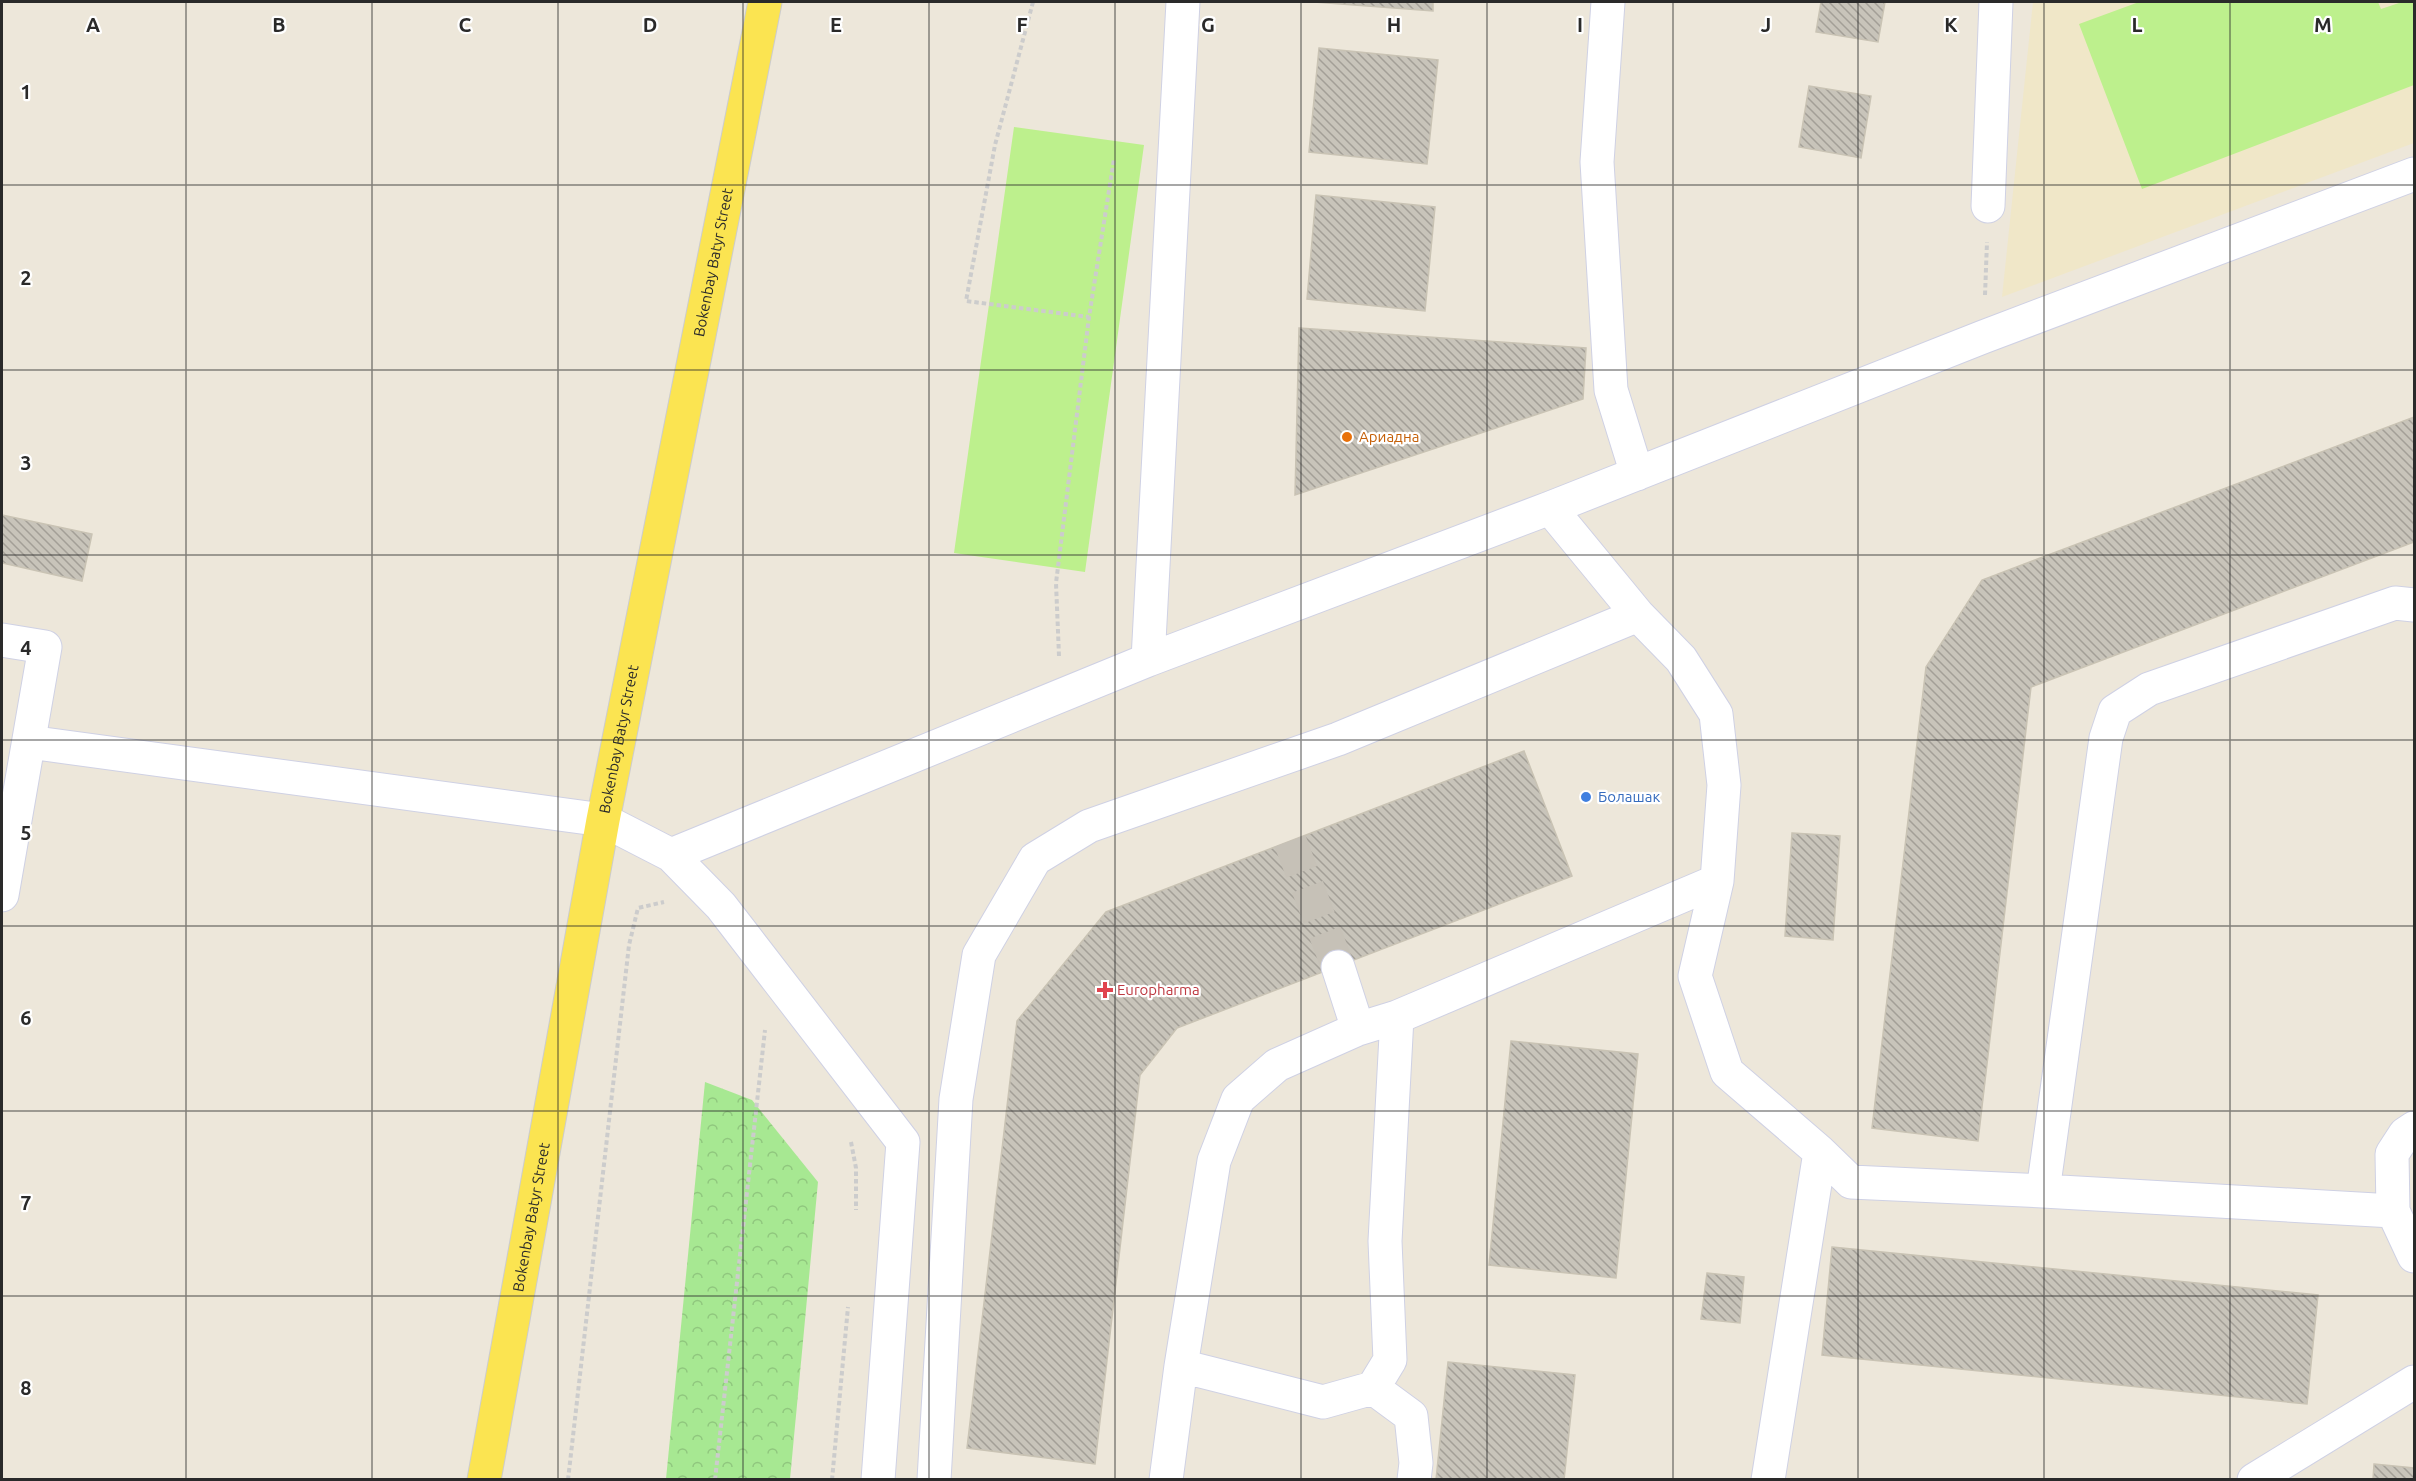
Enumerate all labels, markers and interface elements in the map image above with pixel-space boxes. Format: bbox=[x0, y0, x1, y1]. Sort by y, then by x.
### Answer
text: A bbox=[86, 13, 100, 36]
text: B bbox=[272, 13, 286, 36]
text: C bbox=[459, 13, 472, 36]
text: D bbox=[643, 13, 657, 36]
text: E bbox=[830, 13, 842, 36]
text: F bbox=[1016, 13, 1028, 36]
text: G bbox=[1201, 13, 1215, 36]
text: H bbox=[1387, 13, 1401, 36]
text: I bbox=[1577, 13, 1583, 36]
text: J bbox=[1761, 13, 1771, 36]
text: K bbox=[1944, 13, 1958, 36]
text: L bbox=[2132, 13, 2143, 36]
text: M bbox=[2314, 13, 2332, 36]
text: 1 bbox=[20, 80, 32, 103]
street label: Bokenbay Batyr Street bbox=[690, 187, 736, 338]
text: 2 bbox=[20, 266, 32, 289]
place label: Ариадна bbox=[1359, 428, 1419, 445]
marker: Ариадна bbox=[1340, 430, 1354, 444]
text: 3 bbox=[20, 451, 32, 474]
text: 4 bbox=[20, 636, 32, 659]
street label: Bokenbay Batyr Street bbox=[595, 663, 642, 815]
place label: Болашак bbox=[1598, 788, 1660, 805]
marker: Болашак bbox=[1579, 790, 1593, 804]
text: 5 bbox=[20, 821, 32, 844]
place label: Europharma bbox=[1117, 981, 1200, 998]
marker: Europharma bbox=[1098, 983, 1112, 997]
text: 6 bbox=[20, 1006, 32, 1029]
street label: Bokenbay Batyr Street bbox=[509, 1141, 553, 1293]
text: 7 bbox=[20, 1191, 32, 1214]
text: 8 bbox=[20, 1376, 32, 1399]

